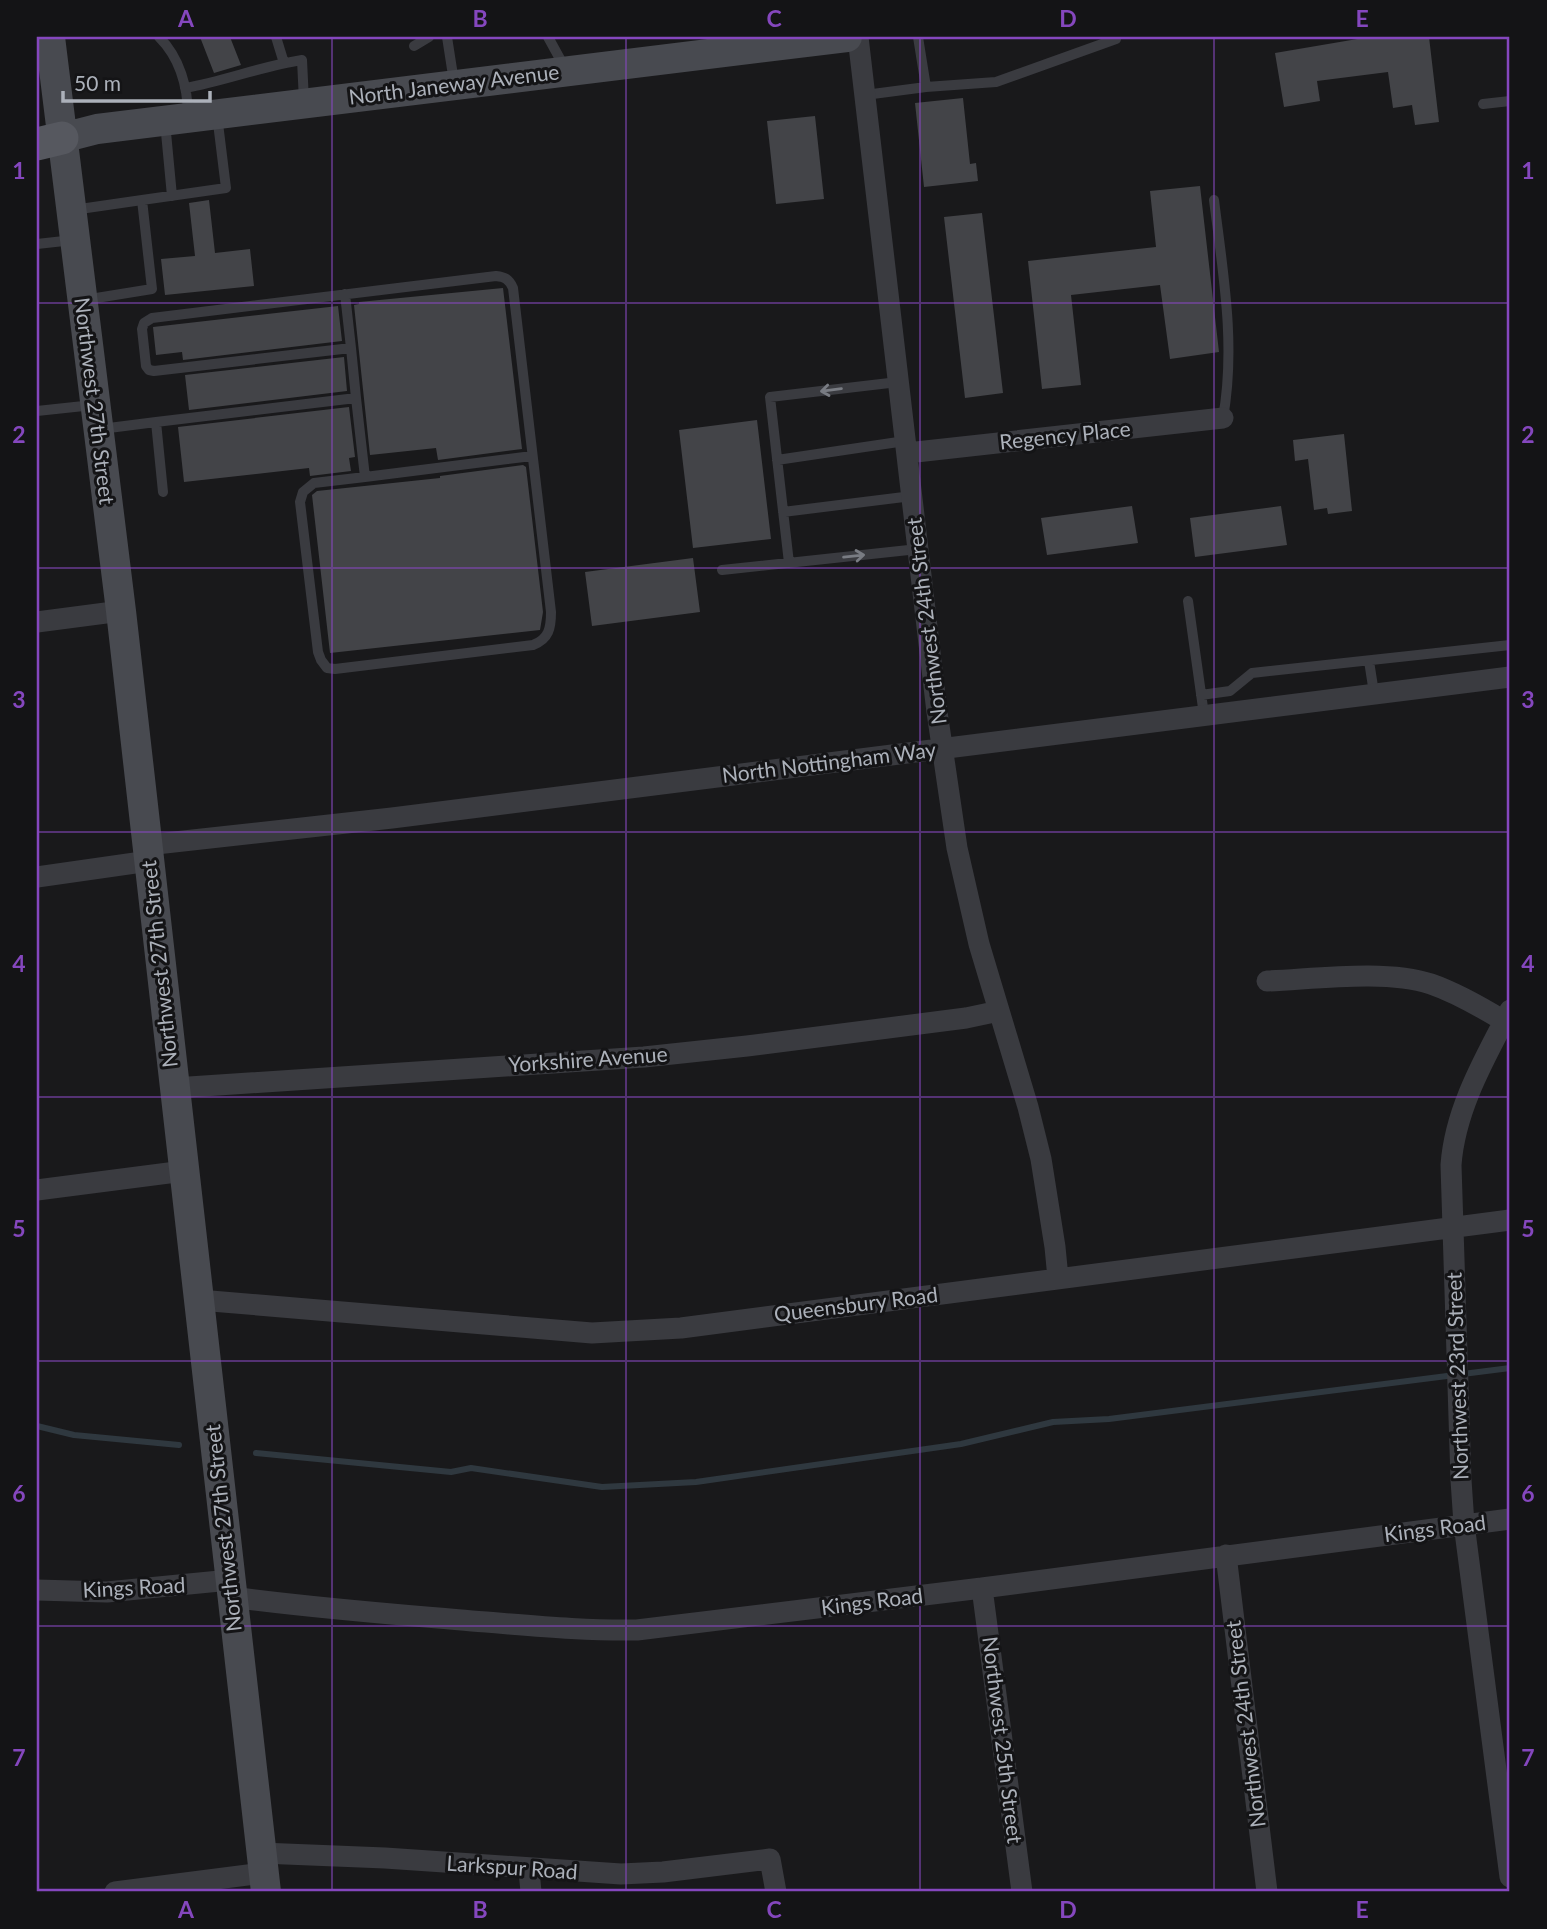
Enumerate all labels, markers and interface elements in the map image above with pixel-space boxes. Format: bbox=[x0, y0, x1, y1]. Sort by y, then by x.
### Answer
text: A bbox=[177, 4, 195, 32]
text: B bbox=[472, 4, 488, 32]
text: C bbox=[766, 4, 782, 32]
text: D bbox=[1059, 4, 1077, 32]
text: E bbox=[1355, 4, 1369, 32]
street label: North Janeway Avenue bbox=[347, 58, 561, 109]
scale bar bbox=[63, 60, 210, 104]
text: 50 m bbox=[74, 70, 121, 95]
text: 1 bbox=[12, 156, 26, 184]
text: 1 bbox=[1521, 156, 1535, 184]
street label: Northwest 27th Street bbox=[70, 296, 121, 506]
one-way arrow bbox=[820, 384, 842, 397]
street label: Regency Place bbox=[998, 415, 1132, 454]
text: 2 bbox=[12, 420, 26, 448]
text: 2 bbox=[1521, 420, 1535, 448]
street label: Northwest 24th Street bbox=[900, 516, 951, 726]
one-way arrow bbox=[842, 549, 864, 562]
text: 3 bbox=[12, 685, 26, 713]
text: 3 bbox=[1521, 685, 1535, 713]
street label: North Nottingham Way bbox=[720, 736, 937, 787]
street label: Northwest 27th Street bbox=[135, 859, 182, 1069]
text: 4 bbox=[12, 949, 26, 977]
text: 4 bbox=[1521, 949, 1535, 977]
street label: Yorkshire Avenue bbox=[508, 1040, 668, 1077]
text: 5 bbox=[12, 1214, 26, 1242]
text: 5 bbox=[1521, 1214, 1535, 1242]
street label: Northwest 23rd Street bbox=[1440, 1271, 1473, 1480]
street label: Queensbury Road bbox=[773, 1281, 939, 1326]
street label: Northwest 27th Street bbox=[199, 1423, 246, 1633]
text: 6 bbox=[12, 1479, 26, 1507]
text: 6 bbox=[1521, 1479, 1535, 1507]
street label: Kings Road bbox=[1382, 1509, 1487, 1546]
street label: Kings Road bbox=[82, 1571, 186, 1602]
street label: Kings Road bbox=[819, 1582, 924, 1619]
street label: Northwest 24th Street bbox=[1219, 1619, 1270, 1829]
street label: Northwest 25th Street bbox=[978, 1635, 1029, 1845]
text: 7 bbox=[12, 1743, 26, 1771]
text: 7 bbox=[1521, 1743, 1535, 1771]
street label: Larkspur Road bbox=[446, 1849, 578, 1884]
text: A bbox=[177, 1895, 195, 1923]
text: B bbox=[472, 1895, 488, 1923]
text: C bbox=[766, 1895, 782, 1923]
text: D bbox=[1059, 1895, 1077, 1923]
text: E bbox=[1355, 1895, 1369, 1923]

